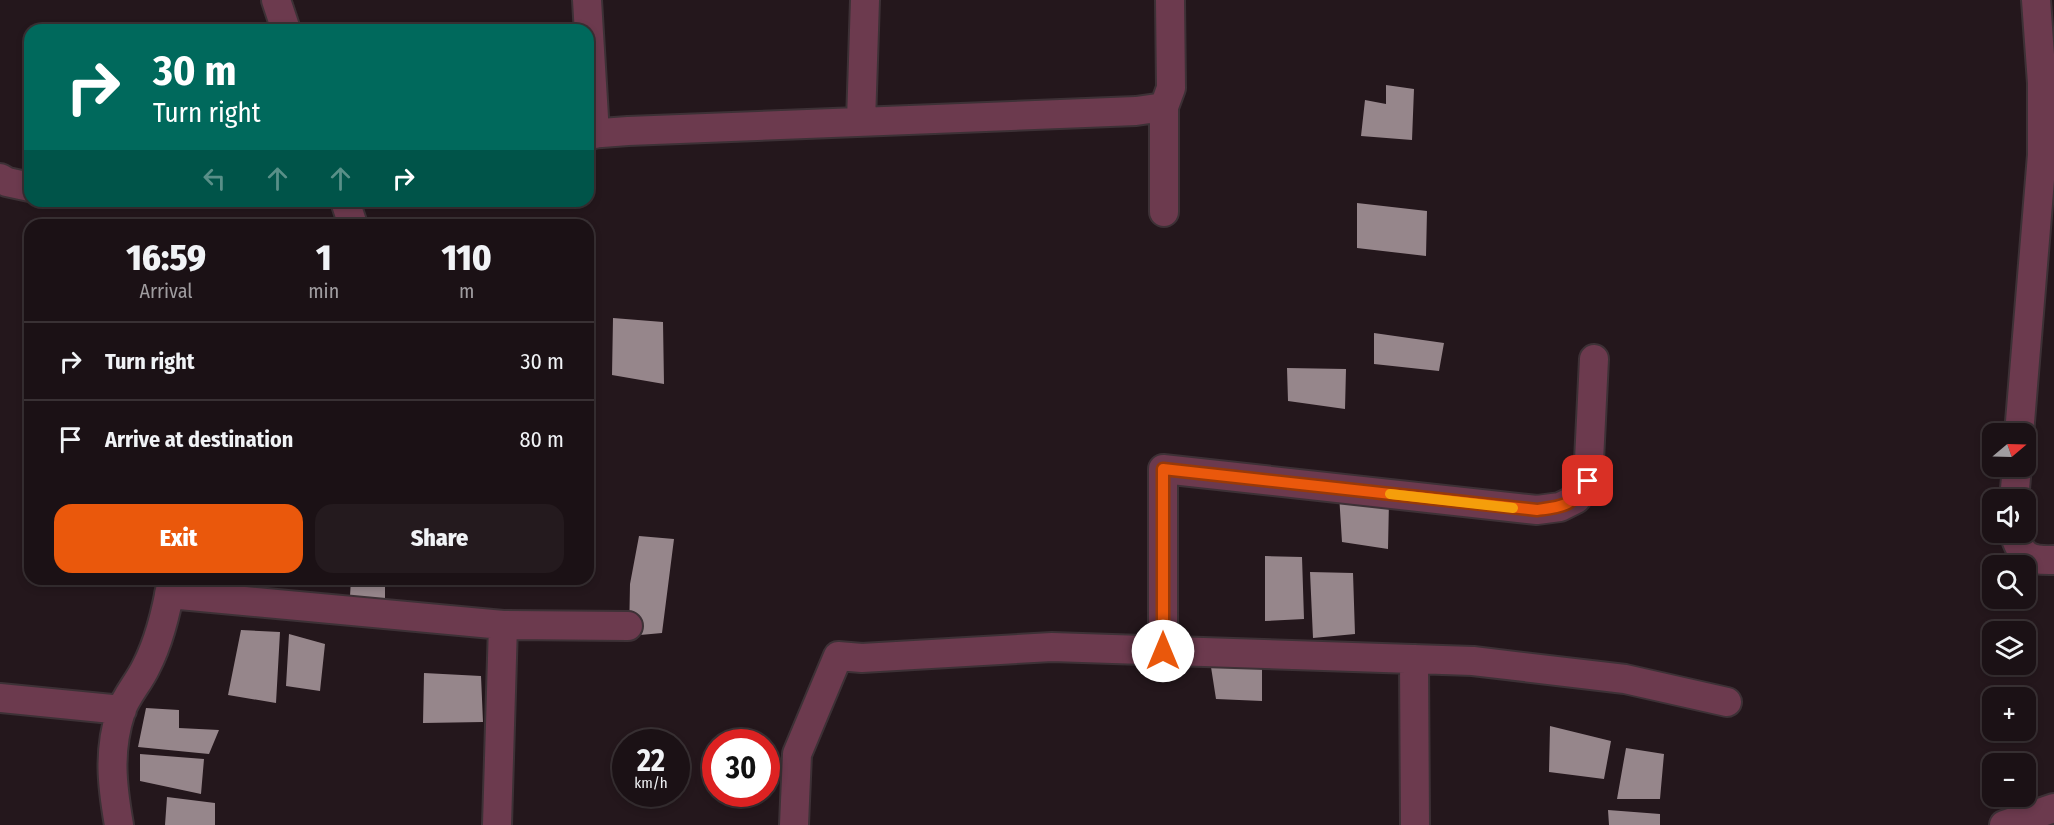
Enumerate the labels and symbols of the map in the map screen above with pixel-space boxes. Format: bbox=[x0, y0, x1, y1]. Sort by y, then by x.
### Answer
north arrow bbox=[1982, 423, 2036, 477]
pin bbox=[1562, 455, 1613, 506]
position arrow bbox=[1131, 619, 1195, 683]
speed limit sign: 30 bbox=[702, 729, 780, 807]

